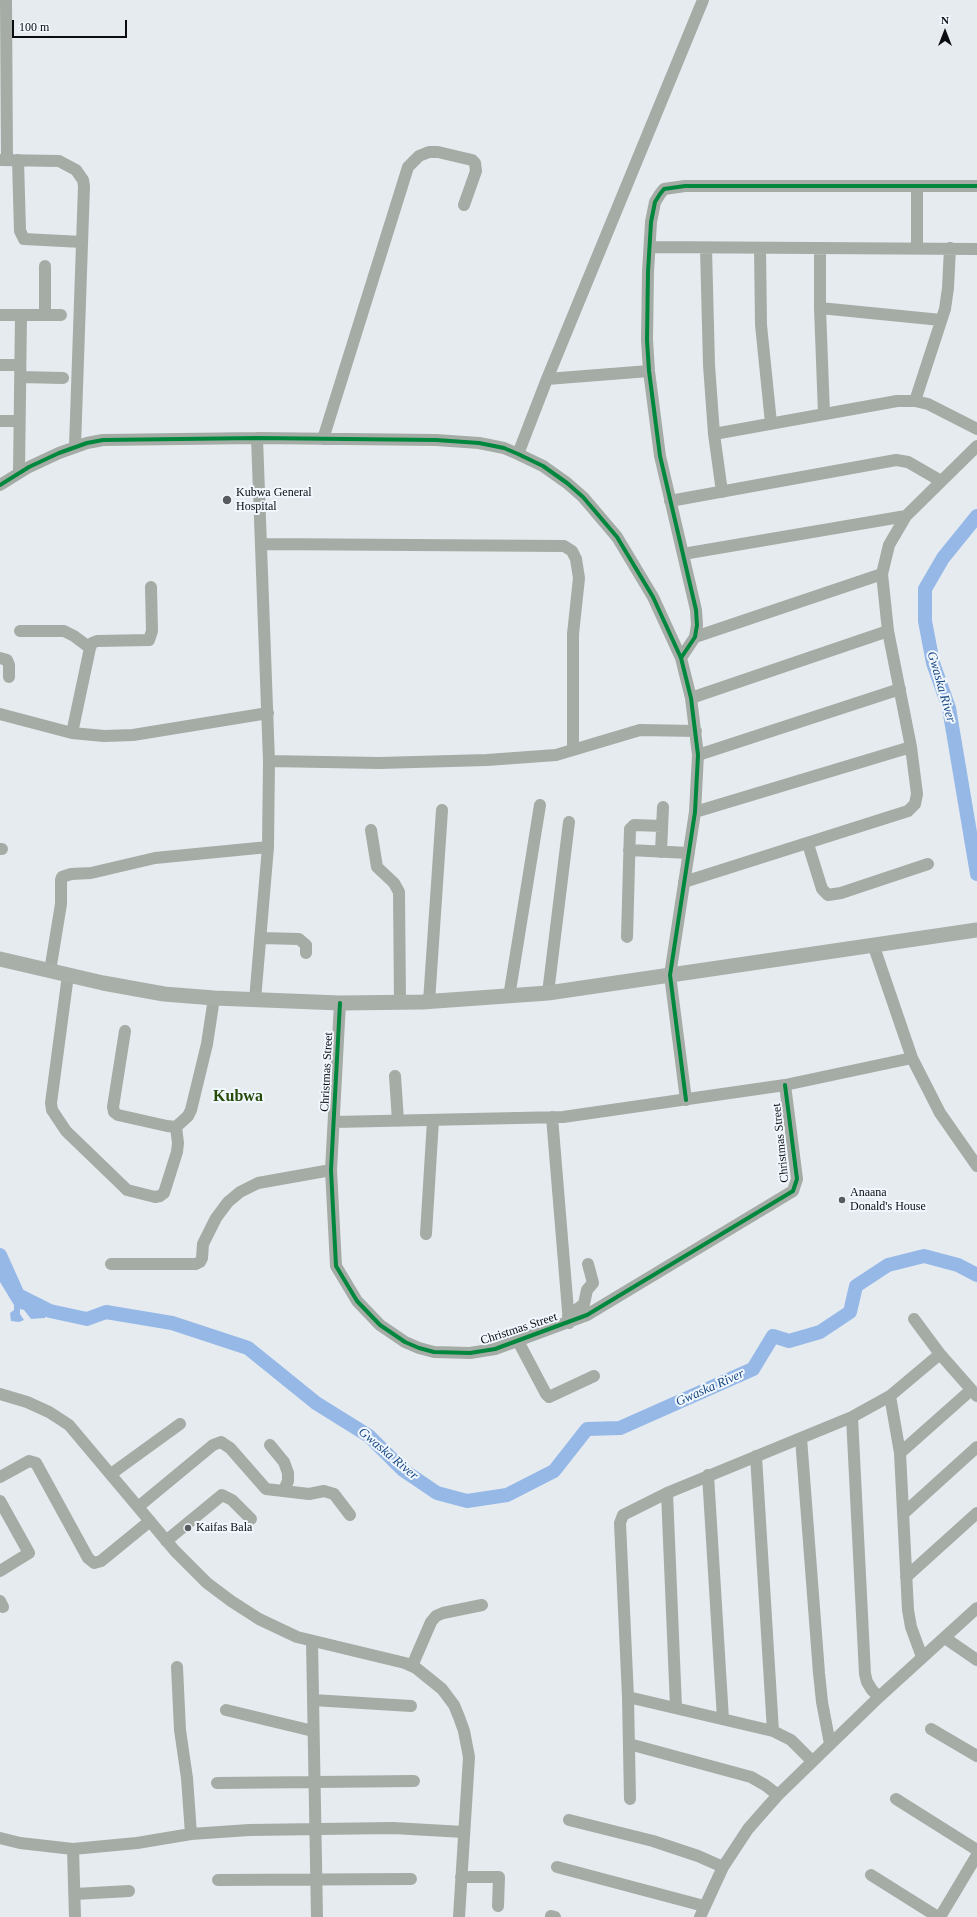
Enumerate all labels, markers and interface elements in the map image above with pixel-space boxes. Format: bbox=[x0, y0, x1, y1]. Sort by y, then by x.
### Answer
scale bar bbox=[14, 12, 129, 38]
north arrow bbox=[925, 12, 965, 52]
text: N bbox=[941, 14, 949, 26]
text: 100 m bbox=[19, 20, 49, 34]
place label: Kubwa General Hospital bbox=[236, 486, 312, 514]
marker: Kubwa General Hospital bbox=[221, 494, 233, 506]
water label: Gwaska River bbox=[923, 650, 959, 724]
street label: Christmas Street bbox=[318, 1032, 336, 1112]
district label: Kubwa bbox=[213, 1087, 263, 1107]
street label: Christmas Street bbox=[770, 1103, 792, 1183]
place label: Anaana Donald's House bbox=[850, 1186, 926, 1214]
marker: Anaana Donald's House bbox=[837, 1195, 847, 1205]
street label: Christmas Street bbox=[479, 1310, 559, 1348]
water label: Gwaska River bbox=[673, 1366, 747, 1410]
water label: Gwaska River bbox=[355, 1424, 421, 1484]
place label: Kaifas Bala bbox=[196, 1521, 252, 1535]
marker: Kaifas Bala bbox=[183, 1523, 193, 1533]

